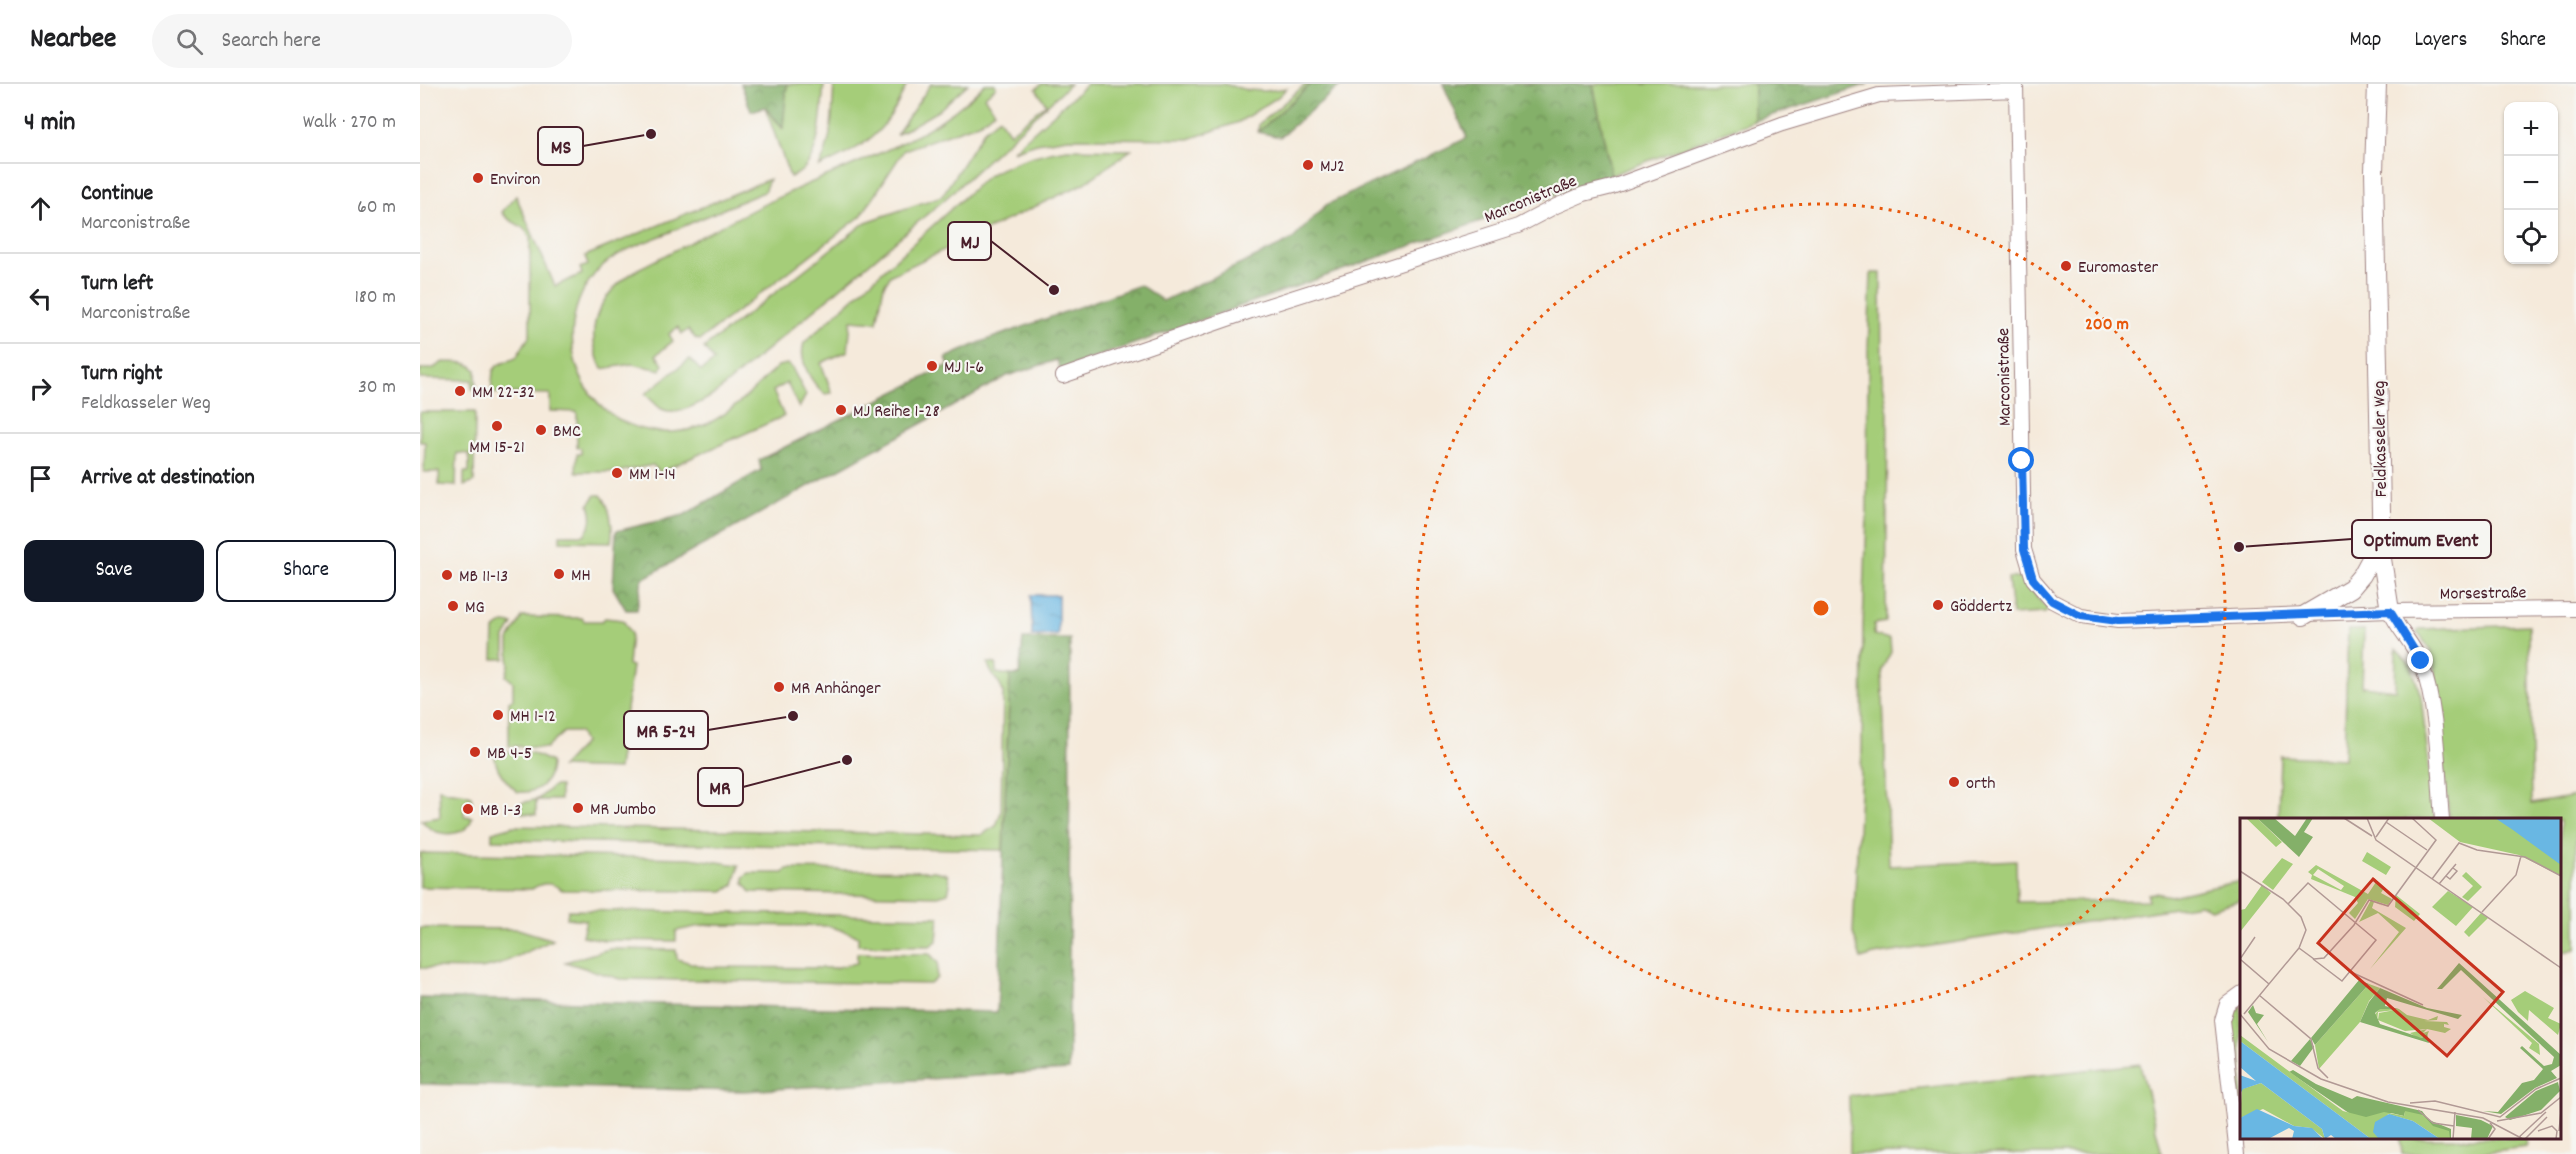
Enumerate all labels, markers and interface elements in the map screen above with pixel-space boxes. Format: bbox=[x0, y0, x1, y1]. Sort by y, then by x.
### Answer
search box bbox=[152, 14, 572, 68]
text: Nearbee bbox=[30, 21, 116, 61]
icon: search bbox=[173, 25, 206, 58]
text: Search here bbox=[221, 26, 321, 57]
text: Map bbox=[2350, 26, 2381, 56]
text: Layers bbox=[2414, 26, 2467, 56]
text: Share bbox=[2500, 26, 2546, 56]
map controls bbox=[2504, 102, 2558, 264]
button: + bbox=[2504, 102, 2558, 156]
text: 4 min bbox=[24, 105, 75, 142]
text: Walk · 270 m bbox=[303, 109, 396, 137]
callout: MS bbox=[538, 127, 583, 165]
text: MS bbox=[551, 135, 571, 163]
place label: MJ2 bbox=[1320, 155, 1345, 180]
button: − bbox=[2504, 156, 2558, 210]
marker: MJ2 bbox=[1301, 158, 1315, 172]
place label: Environ bbox=[490, 168, 540, 193]
street label: Marconistraße bbox=[1481, 170, 1581, 231]
marker: Environ bbox=[471, 171, 485, 185]
text: Continue bbox=[81, 179, 153, 210]
icon: ahead bbox=[24, 192, 57, 225]
text: 60 m bbox=[357, 194, 396, 222]
text: Marconistraße bbox=[81, 210, 190, 238]
button: locate bbox=[2504, 210, 2558, 264]
callout: MJ bbox=[948, 222, 991, 260]
text: MJ bbox=[961, 230, 980, 258]
place label: Euromaster bbox=[2078, 256, 2159, 281]
marker: Euromaster bbox=[2059, 259, 2073, 273]
text: Turn left bbox=[81, 269, 153, 300]
icon: left bbox=[24, 282, 57, 315]
text: 180 m bbox=[354, 284, 396, 312]
text: Marconistraße bbox=[81, 300, 190, 328]
text: 200 m bbox=[2085, 313, 2129, 338]
street label: Marconistraße bbox=[1992, 328, 2019, 426]
place label: MJ 1-6 bbox=[944, 356, 984, 381]
text: Turn right bbox=[81, 359, 163, 390]
marker: MJ 1-6 bbox=[925, 359, 939, 373]
icon: right bbox=[24, 372, 57, 405]
text: 30 m bbox=[358, 374, 396, 402]
street label: Feldkasseler Weg bbox=[2368, 380, 2395, 498]
place label: MM 22-32 bbox=[472, 381, 535, 406]
marker: MM 22-32 bbox=[453, 384, 467, 398]
text: Feldkasseler Weg bbox=[81, 390, 211, 418]
place label: MJ Reihe 1-28 bbox=[853, 400, 940, 425]
marker: MJ Reihe 1-28 bbox=[834, 403, 848, 417]
marker: MM 15-21 bbox=[490, 419, 504, 433]
place label: BMC bbox=[553, 420, 581, 445]
marker: BMC bbox=[534, 423, 548, 437]
place label: MM 15-21 bbox=[469, 436, 525, 461]
route start bbox=[2008, 447, 2034, 473]
icon: arrive bbox=[24, 462, 57, 495]
text: Arrive at destination bbox=[81, 463, 255, 494]
place label: MM 1-14 bbox=[629, 463, 676, 488]
marker: MM 1-14 bbox=[610, 466, 624, 480]
callout: Optimum Event bbox=[2352, 520, 2491, 558]
text: Optimum Event bbox=[2363, 528, 2479, 556]
button: Save bbox=[24, 540, 204, 602]
button: Share bbox=[216, 540, 396, 602]
place label: MH bbox=[571, 564, 591, 589]
place label: MB 11-13 bbox=[459, 565, 508, 590]
marker: MH bbox=[552, 567, 566, 581]
marker: MB 11-13 bbox=[440, 568, 454, 582]
street label: Morsestraße bbox=[2440, 581, 2527, 608]
place label: Göddertz bbox=[1950, 595, 2012, 620]
place label: MG bbox=[465, 596, 485, 621]
centre of rings bbox=[1811, 598, 1831, 618]
marker: Göddertz bbox=[1931, 598, 1945, 612]
marker: MG bbox=[446, 599, 460, 613]
route end bbox=[2407, 647, 2433, 673]
place label: MR Anhänger bbox=[791, 677, 881, 702]
marker: MR Anhänger bbox=[772, 680, 786, 694]
place label: MH 1-12 bbox=[510, 705, 556, 730]
marker: MH 1-12 bbox=[491, 708, 505, 722]
callout: MR 5-24 bbox=[624, 711, 708, 749]
text: MR 5-24 bbox=[636, 719, 696, 747]
place label: MB 4-5 bbox=[487, 742, 532, 767]
marker: MB 4-5 bbox=[468, 745, 482, 759]
callout: MR bbox=[698, 768, 743, 806]
place label: orth bbox=[1966, 772, 1996, 797]
marker: orth bbox=[1947, 775, 1961, 789]
text: MR bbox=[709, 776, 731, 804]
place label: MR Jumbo bbox=[590, 798, 656, 823]
place label: MB 1-3 bbox=[480, 799, 521, 824]
marker: MR Jumbo bbox=[571, 801, 585, 815]
marker: MB 1-3 bbox=[461, 802, 475, 816]
inset map bbox=[2240, 818, 2561, 1139]

